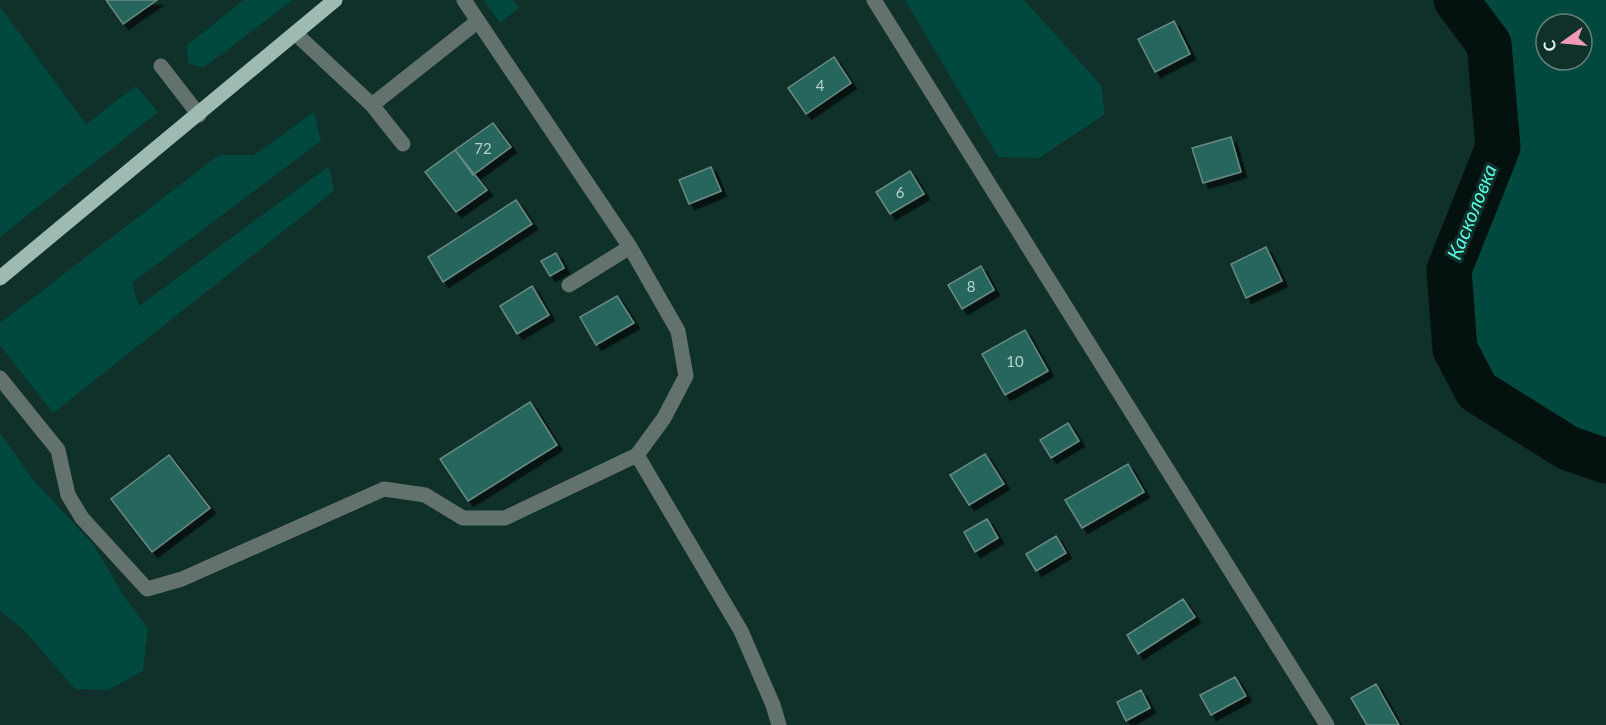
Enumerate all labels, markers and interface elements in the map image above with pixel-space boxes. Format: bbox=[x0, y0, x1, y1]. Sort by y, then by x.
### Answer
north arrow bbox=[1534, 12, 1594, 72]
text: С bbox=[1538, 38, 1560, 54]
house number: 4 bbox=[816, 76, 825, 94]
house number: 72 bbox=[474, 139, 492, 157]
water label: Касколовка bbox=[1441, 160, 1501, 263]
house number: 6 bbox=[896, 183, 905, 201]
house number: 8 bbox=[967, 277, 975, 295]
house number: 10 bbox=[1006, 352, 1024, 370]

